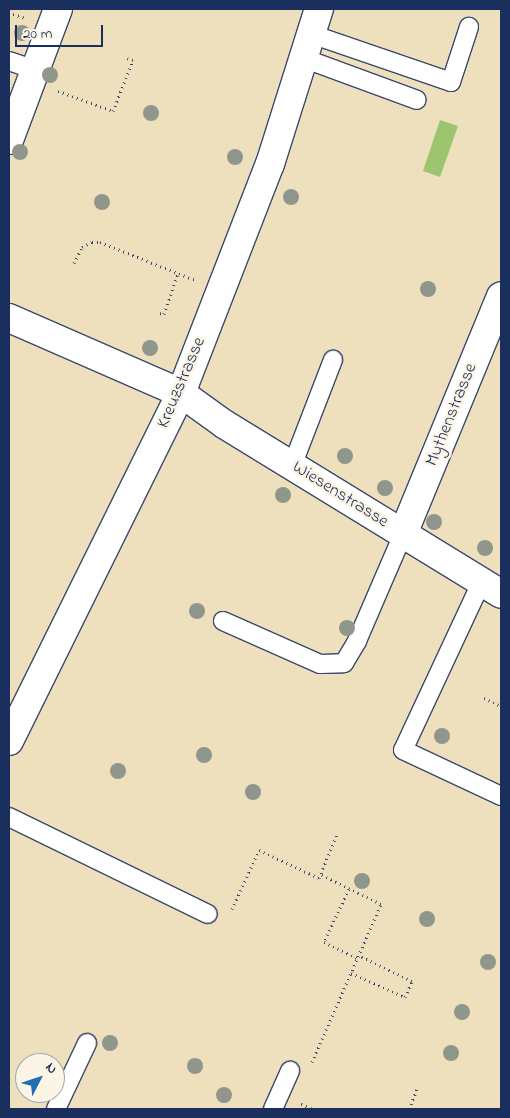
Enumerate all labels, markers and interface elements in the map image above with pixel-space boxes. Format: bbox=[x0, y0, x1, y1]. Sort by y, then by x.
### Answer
scale bar bbox=[18, 15, 105, 47]
text: 20 m bbox=[23, 23, 52, 45]
street label: Kreuzstrasse bbox=[153, 334, 211, 432]
street label: Mythenstrasse bbox=[422, 360, 482, 470]
street label: Wiesenstrasse bbox=[288, 457, 392, 533]
north arrow bbox=[15, 1053, 65, 1103]
text: N bbox=[40, 1058, 62, 1079]

